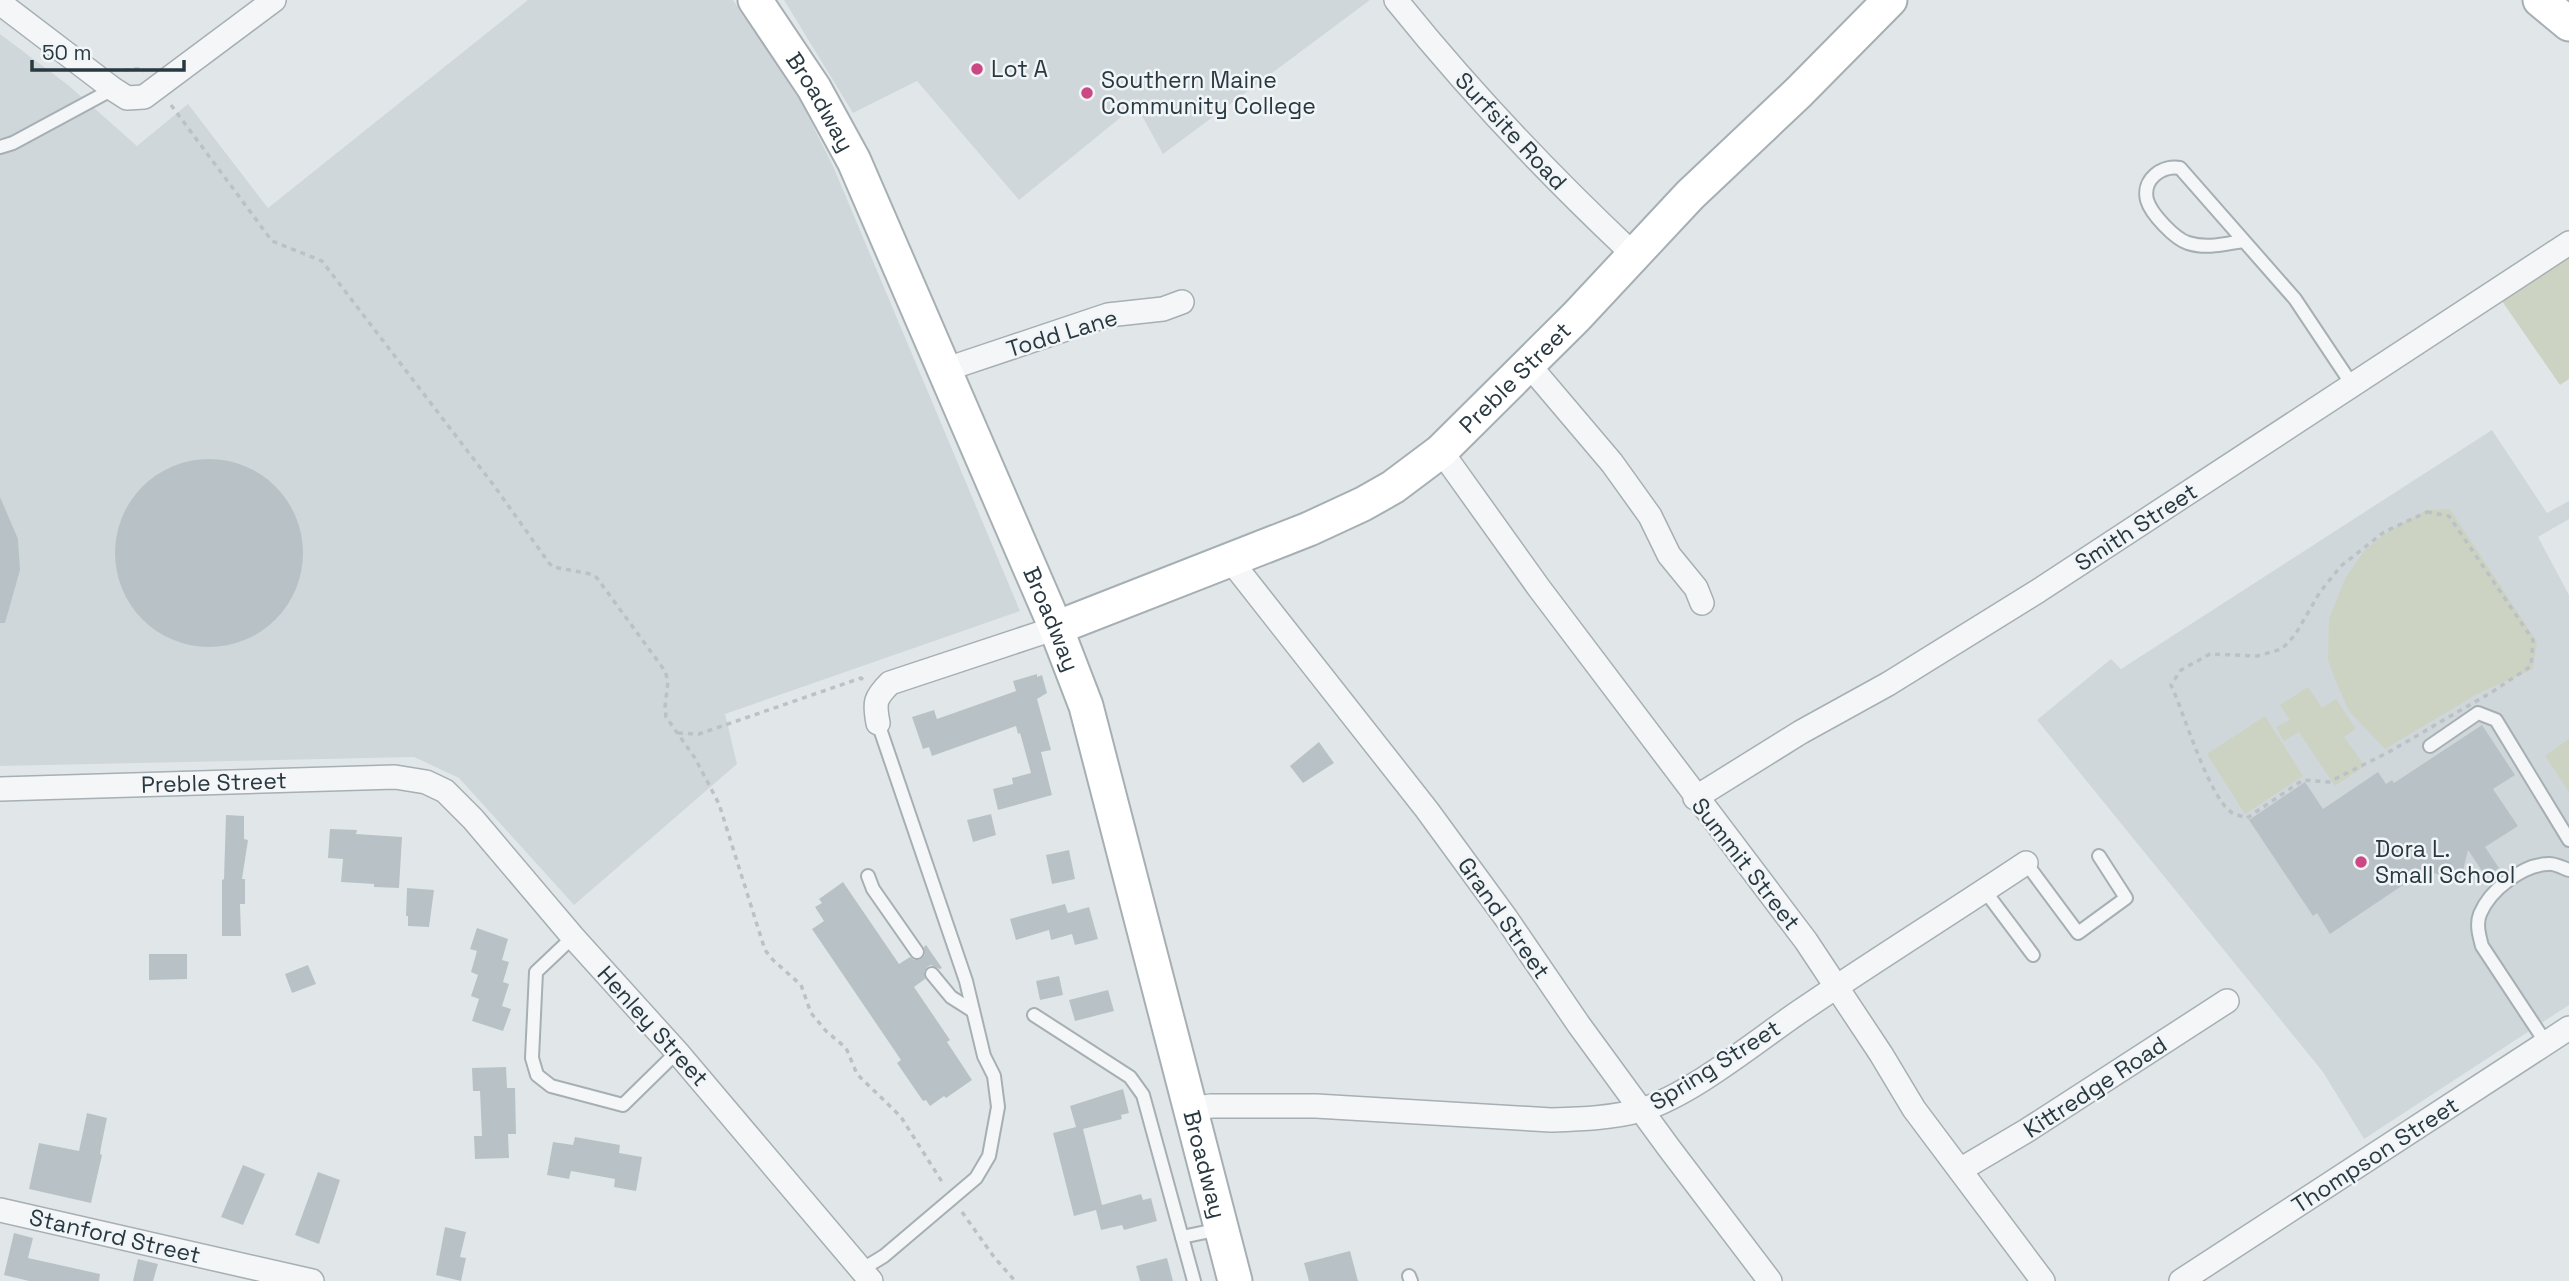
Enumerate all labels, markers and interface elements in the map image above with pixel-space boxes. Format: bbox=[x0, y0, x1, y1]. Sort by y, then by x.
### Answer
scale bar bbox=[32, 28, 184, 72]
text: 50 m bbox=[42, 39, 92, 66]
street label: Broadway bbox=[779, 46, 861, 157]
place label: Lot A bbox=[991, 54, 1048, 84]
marker: Lot A bbox=[969, 61, 985, 77]
place label: Southern Maine Community College bbox=[1101, 65, 1316, 121]
street label: Surfsite Road bbox=[1449, 66, 1573, 196]
marker: Southern Maine Community College bbox=[1079, 85, 1095, 101]
street label: Todd Lane bbox=[1003, 302, 1121, 364]
street label: Preble Street bbox=[1453, 315, 1577, 440]
street label: Smith Street bbox=[2069, 476, 2203, 578]
street label: Broadway bbox=[1016, 562, 1086, 676]
street label: Preble Street bbox=[140, 765, 287, 800]
street label: Summit Street bbox=[1685, 792, 1807, 936]
place label: Dora L. Small School bbox=[2375, 834, 2515, 890]
street label: Grand Street bbox=[1451, 851, 1557, 985]
marker: Dora L. Small School bbox=[2353, 854, 2369, 870]
street label: Henley Street bbox=[591, 959, 715, 1093]
street label: Spring Street bbox=[1644, 1013, 1786, 1117]
street label: Kittredge Road bbox=[2018, 1029, 2172, 1145]
street label: Thompson Street bbox=[2286, 1090, 2464, 1220]
street label: Broadway bbox=[1176, 1107, 1233, 1222]
street label: Stanford Street bbox=[27, 1202, 203, 1270]

